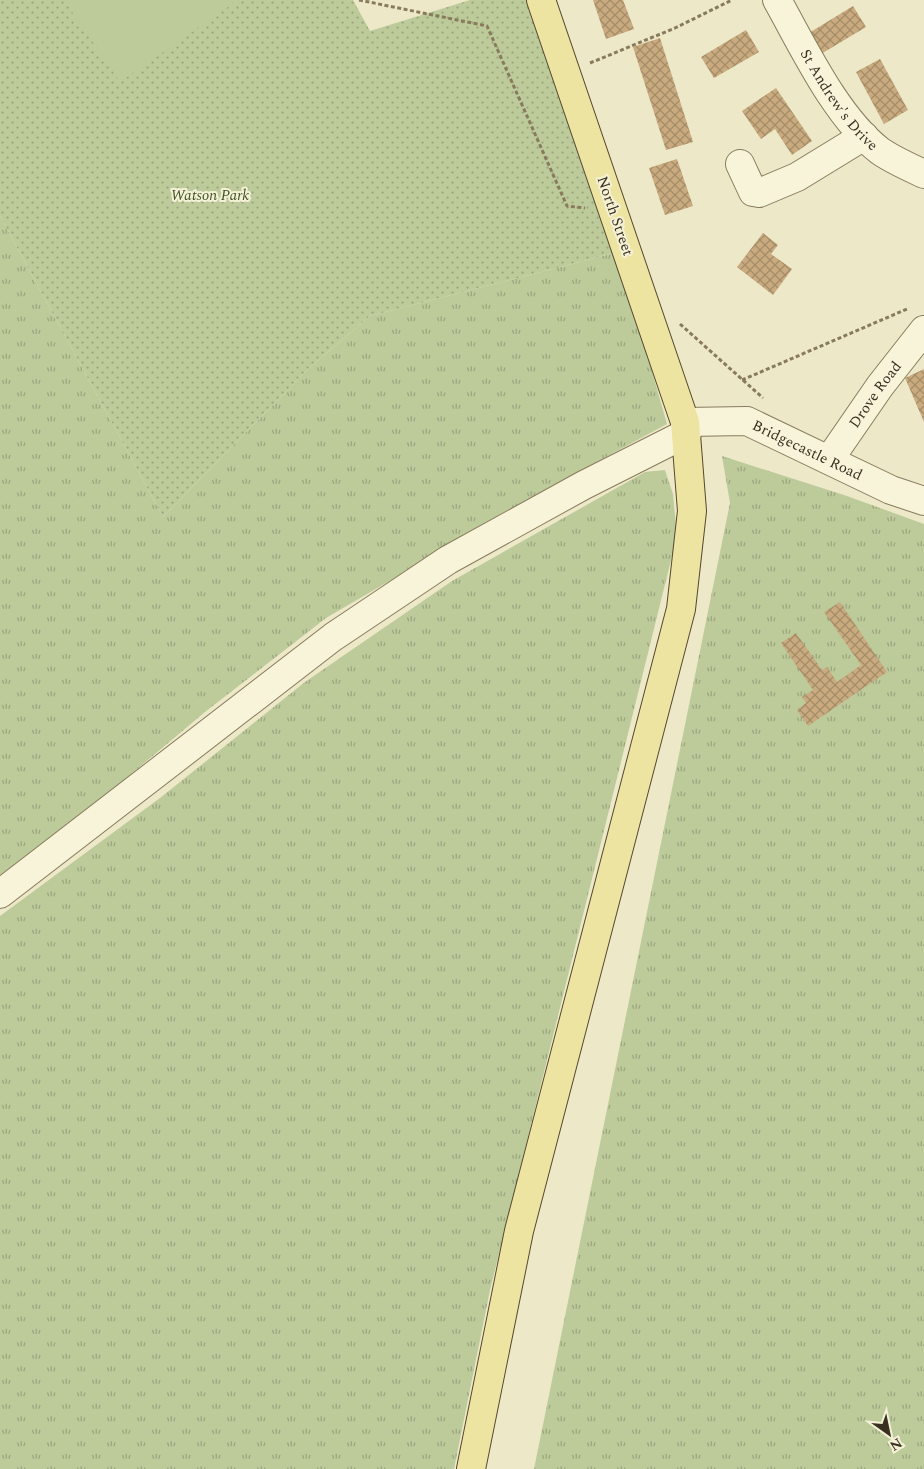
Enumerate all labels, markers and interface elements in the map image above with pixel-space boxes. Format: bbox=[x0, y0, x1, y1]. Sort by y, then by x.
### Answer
street label: St Andrew's Drive bbox=[794, 45, 883, 156]
street label: North Street bbox=[591, 173, 639, 259]
park label: Watson Park bbox=[171, 184, 249, 207]
street label: Drove Road bbox=[843, 356, 907, 433]
street label: Bridgecastle Road bbox=[748, 414, 866, 486]
north arrow bbox=[864, 1409, 914, 1459]
text: N bbox=[885, 1433, 906, 1456]

